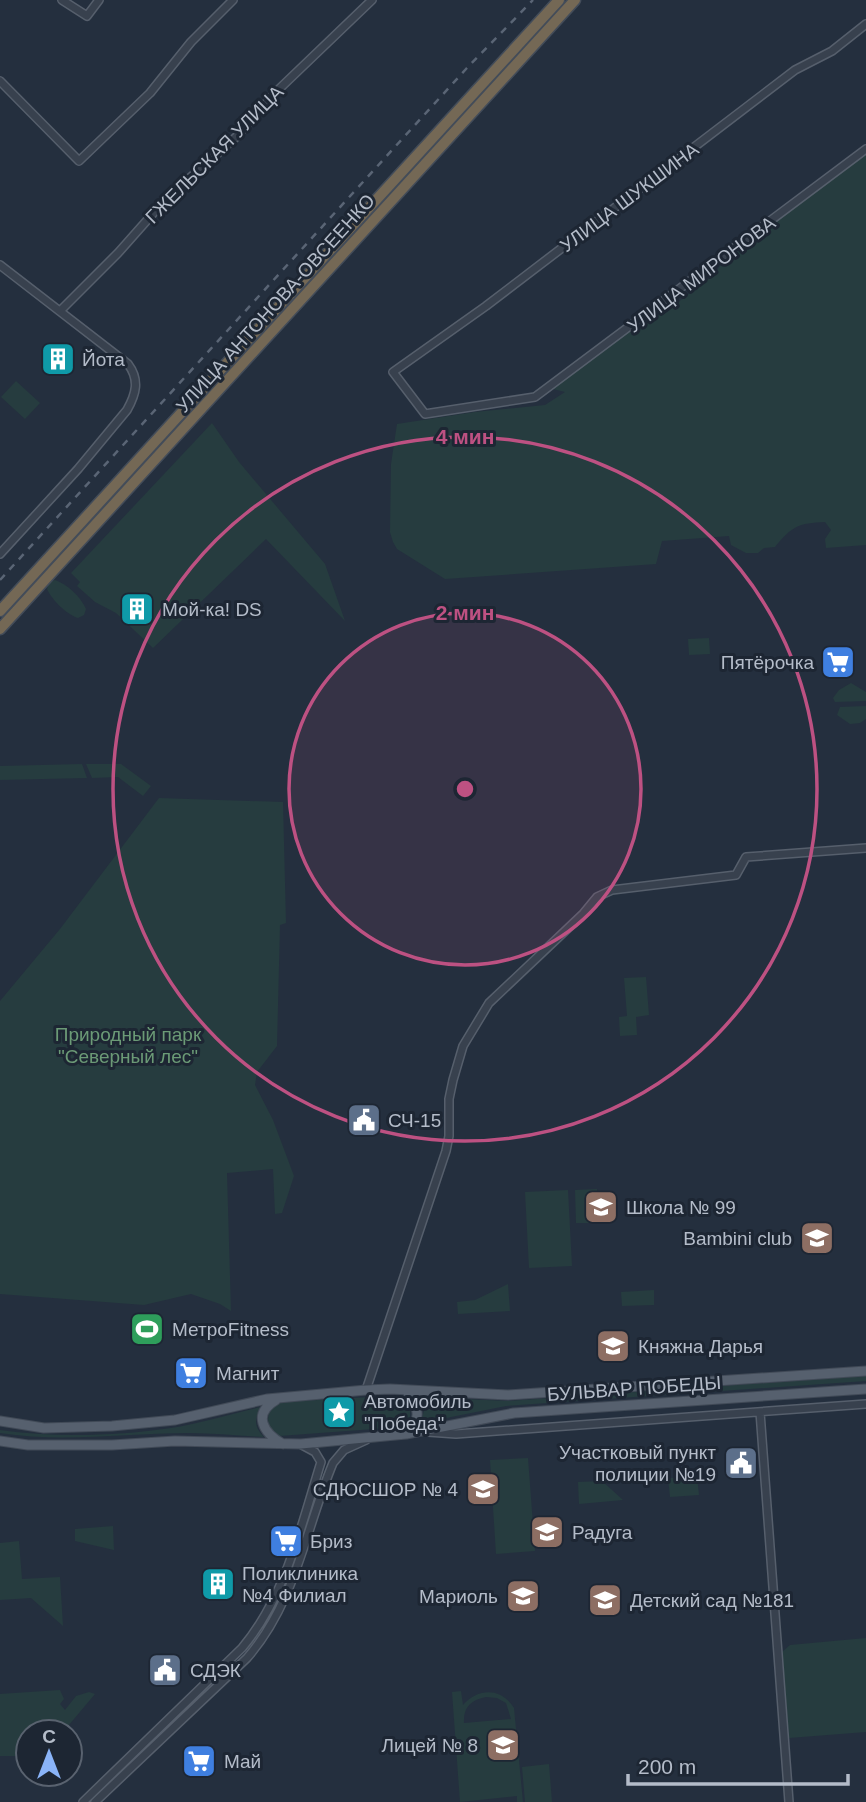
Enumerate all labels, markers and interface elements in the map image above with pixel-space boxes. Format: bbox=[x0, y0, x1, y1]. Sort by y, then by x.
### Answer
street label: ГЖЕЛЬСКАЯ УЛИЦА bbox=[141, 81, 288, 227]
street label: УЛИЦА ШУКШИНА bbox=[556, 138, 703, 256]
street label: УЛИЦА АНТОНОВА-ОВСЕЕНКО bbox=[172, 190, 379, 417]
street label: УЛИЦА МИРОНОВА bbox=[623, 212, 779, 337]
building icon: Йота bbox=[39, 340, 77, 378]
place label: Йота bbox=[82, 349, 125, 370]
text: 4 мин bbox=[436, 425, 494, 448]
building icon: Мой-ка! DS bbox=[118, 590, 156, 628]
place label: Мой-ка! DS bbox=[162, 599, 262, 620]
text: 2 мин bbox=[436, 601, 494, 624]
supermarket icon: Пятёрочка bbox=[819, 643, 857, 681]
place label: Пятёрочка bbox=[721, 652, 814, 673]
centre of rings bbox=[453, 777, 477, 801]
park label: Природный парк "Северный лес" bbox=[55, 1024, 202, 1067]
public building icon: СЧ-15 bbox=[345, 1101, 383, 1139]
place label: СЧ-15 bbox=[388, 1110, 441, 1131]
school or university icon: Школа № 99 bbox=[582, 1188, 620, 1226]
place label: Школа № 99 bbox=[626, 1197, 736, 1218]
school or university icon: Bambini club bbox=[798, 1219, 836, 1257]
place label: Bambini club bbox=[683, 1228, 792, 1249]
sports icon: МетроFitness bbox=[128, 1310, 166, 1348]
place label: МетроFitness bbox=[172, 1319, 289, 1340]
school or university icon: Княжна Дарья bbox=[594, 1327, 632, 1365]
place label: Княжна Дарья bbox=[638, 1336, 763, 1357]
supermarket icon: Магнит bbox=[172, 1354, 210, 1392]
place label: Магнит bbox=[216, 1363, 280, 1384]
street label: БУЛЬВАР ПОБЕДЫ bbox=[546, 1372, 722, 1405]
place label: Автомобиль "Победа" bbox=[364, 1391, 472, 1434]
place icon: Автомобиль "Победа" bbox=[320, 1393, 358, 1431]
place label: Участковый пункт полиции №19 bbox=[559, 1442, 716, 1485]
public building icon: Участковый пункт полиции №19 bbox=[722, 1444, 760, 1482]
school or university icon: СДЮСШОР № 4 bbox=[464, 1470, 502, 1508]
place label: СДЮСШОР № 4 bbox=[313, 1479, 458, 1500]
school or university icon: Радуга bbox=[528, 1513, 566, 1551]
supermarket icon: Бриз bbox=[267, 1522, 305, 1560]
place label: Радуга bbox=[572, 1522, 633, 1543]
place label: Бриз bbox=[310, 1531, 352, 1552]
place label: Поликлиника №4 Филиал bbox=[242, 1563, 359, 1606]
building icon: Поликлиника №4 Филиал bbox=[199, 1565, 237, 1603]
school or university icon: Мариоль bbox=[504, 1577, 542, 1615]
school or university icon: Детский сад №181 bbox=[586, 1581, 624, 1619]
place label: Мариоль bbox=[419, 1586, 498, 1607]
place label: Детский сад №181 bbox=[630, 1590, 794, 1611]
public building icon: СДЭК bbox=[146, 1651, 184, 1689]
place label: СДЭК bbox=[190, 1660, 241, 1681]
north arrow bbox=[14, 1718, 84, 1788]
text: С bbox=[42, 1726, 56, 1747]
school or university icon: Лицей № 8 bbox=[484, 1726, 522, 1764]
place label: Лицей № 8 bbox=[382, 1735, 478, 1756]
supermarket icon: Май bbox=[180, 1742, 218, 1780]
scale bar bbox=[628, 1742, 848, 1786]
place label: Май bbox=[224, 1751, 261, 1772]
text: 200 m bbox=[638, 1755, 696, 1778]

